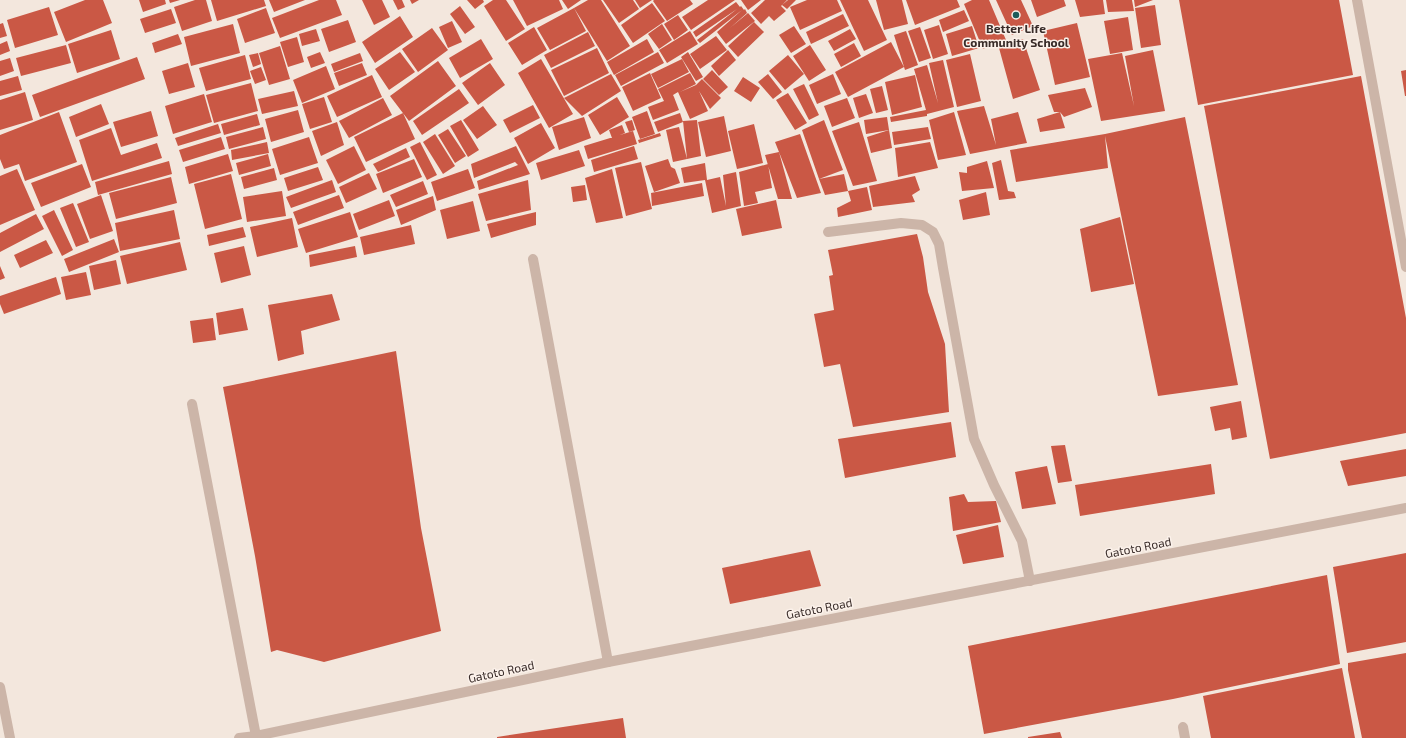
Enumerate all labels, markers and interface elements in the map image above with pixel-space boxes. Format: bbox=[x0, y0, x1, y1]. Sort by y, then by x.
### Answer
marker: Better Life Community School bbox=[1011, 10, 1021, 20]
place label: Better Life Community School bbox=[963, 21, 1069, 50]
street label: Gatoto Road bbox=[1104, 534, 1172, 560]
street label: Gatoto Road bbox=[785, 595, 853, 621]
street label: Gatoto Road bbox=[467, 657, 535, 685]

